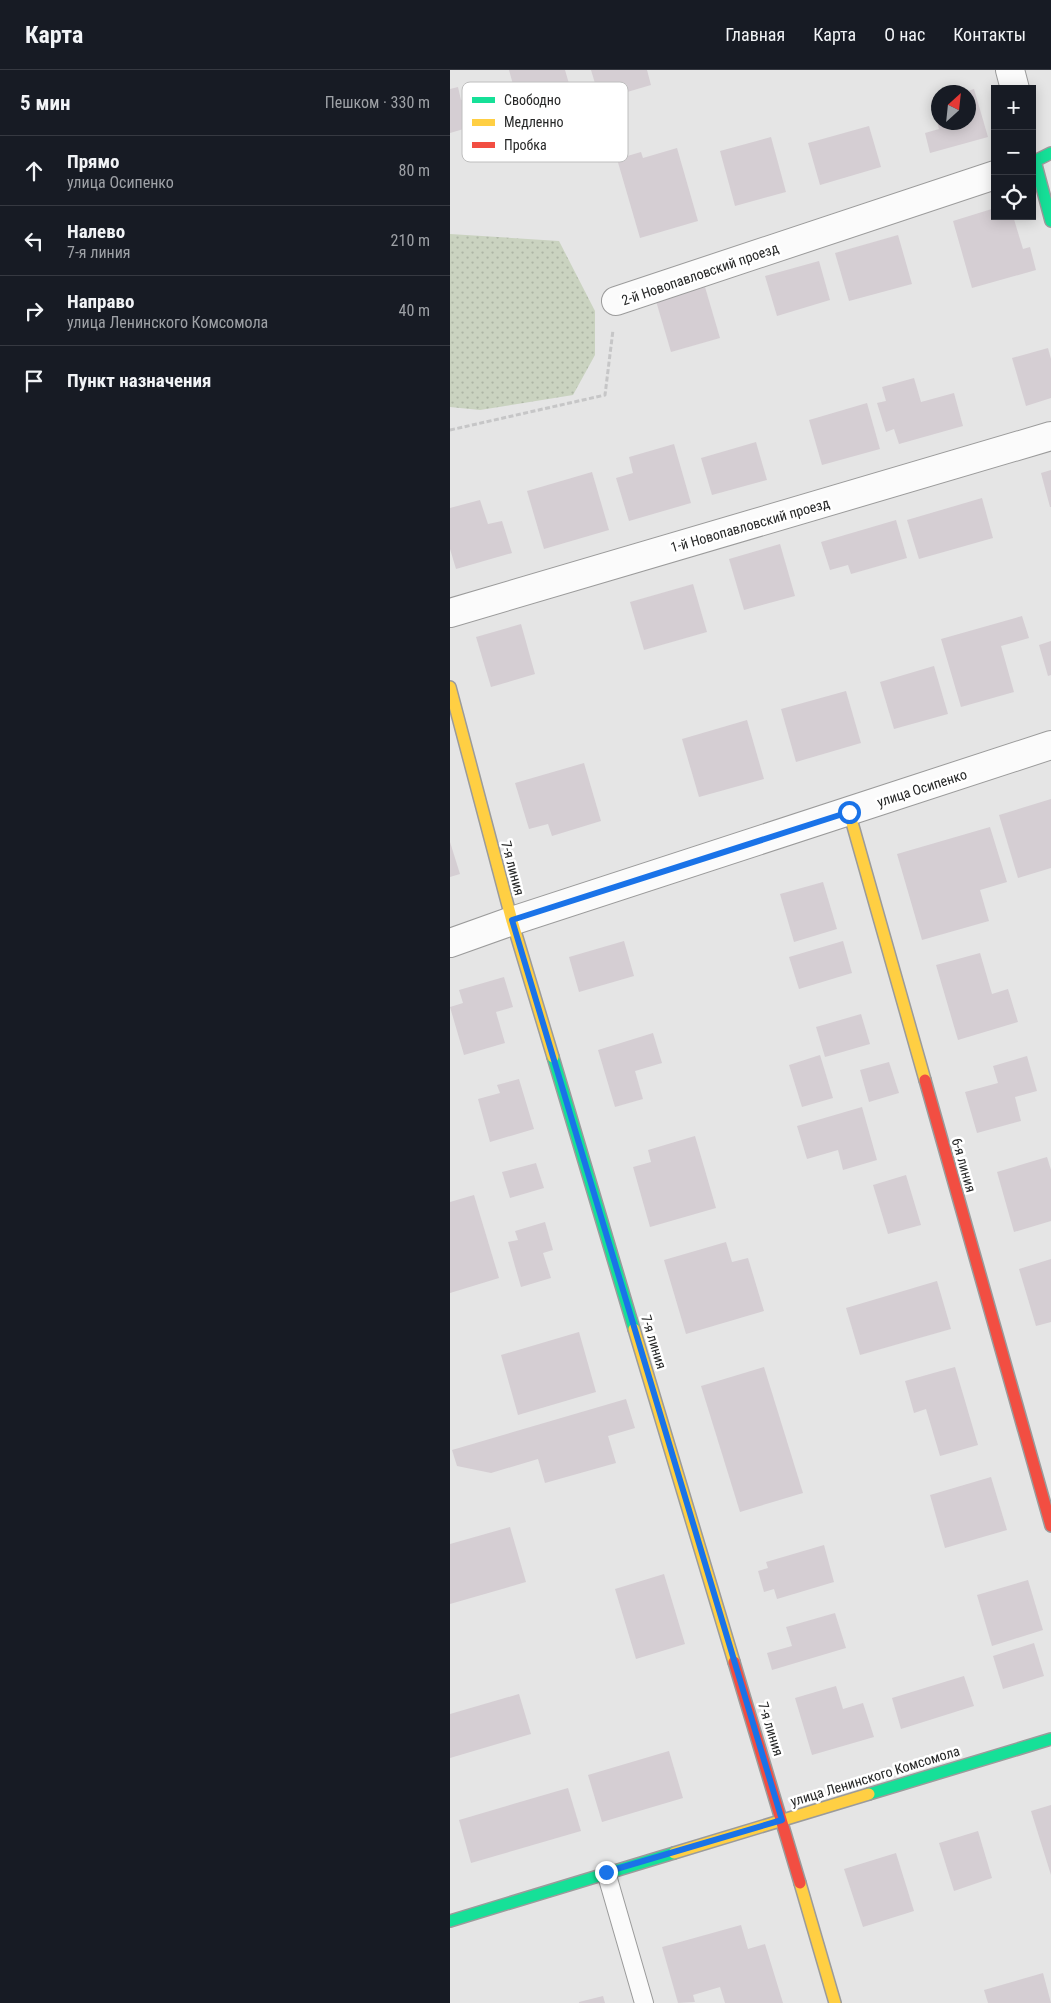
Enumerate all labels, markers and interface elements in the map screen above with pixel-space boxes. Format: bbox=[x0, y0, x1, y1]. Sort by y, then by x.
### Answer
text: Карта bbox=[25, 21, 83, 49]
text: Главная bbox=[725, 24, 785, 45]
text: Карта bbox=[813, 24, 856, 45]
text: О нас bbox=[884, 24, 925, 45]
text: Контакты bbox=[953, 24, 1026, 45]
legend bbox=[462, 82, 628, 162]
north arrow bbox=[931, 85, 976, 130]
map controls bbox=[991, 85, 1036, 220]
button: + bbox=[991, 85, 1036, 130]
text: 5 мин bbox=[20, 91, 70, 115]
text: Свободно bbox=[504, 92, 561, 108]
text: Пешком · 330 m bbox=[325, 93, 430, 112]
text: Медленно bbox=[504, 114, 564, 130]
button: − bbox=[991, 130, 1036, 175]
text: Пробка bbox=[504, 137, 547, 153]
text: Прямо bbox=[67, 150, 120, 173]
icon: ahead bbox=[20, 157, 48, 185]
text: 80 m bbox=[398, 161, 430, 180]
text: улица Осипенко bbox=[67, 173, 174, 192]
button: locate bbox=[991, 175, 1036, 220]
text: Налево bbox=[67, 220, 125, 243]
icon: left bbox=[20, 227, 48, 255]
text: 210 m bbox=[391, 231, 430, 250]
street label: 2-й Новопавловский проезд bbox=[620, 239, 781, 308]
text: 7-я линия bbox=[67, 243, 131, 262]
text: Направо bbox=[67, 290, 134, 313]
icon: right bbox=[20, 297, 48, 325]
text: 40 m bbox=[398, 301, 430, 320]
text: улица Ленинского Комсомола bbox=[67, 313, 268, 332]
icon: arrive bbox=[20, 367, 48, 395]
text: Пункт назначения bbox=[67, 369, 211, 392]
street label: 1-й Новопавловский проезд bbox=[669, 494, 832, 555]
street label: улица Осипенко bbox=[875, 766, 969, 810]
route start bbox=[838, 801, 861, 824]
street label: 7-я линия bbox=[498, 839, 528, 897]
street label: 6-я линия bbox=[949, 1136, 979, 1194]
street label: 7-я линия bbox=[638, 1313, 670, 1371]
street label: 7-я линия bbox=[755, 1700, 787, 1758]
street label: улица Ленинского Комсомола bbox=[788, 1743, 962, 1809]
route end bbox=[595, 1861, 618, 1884]

